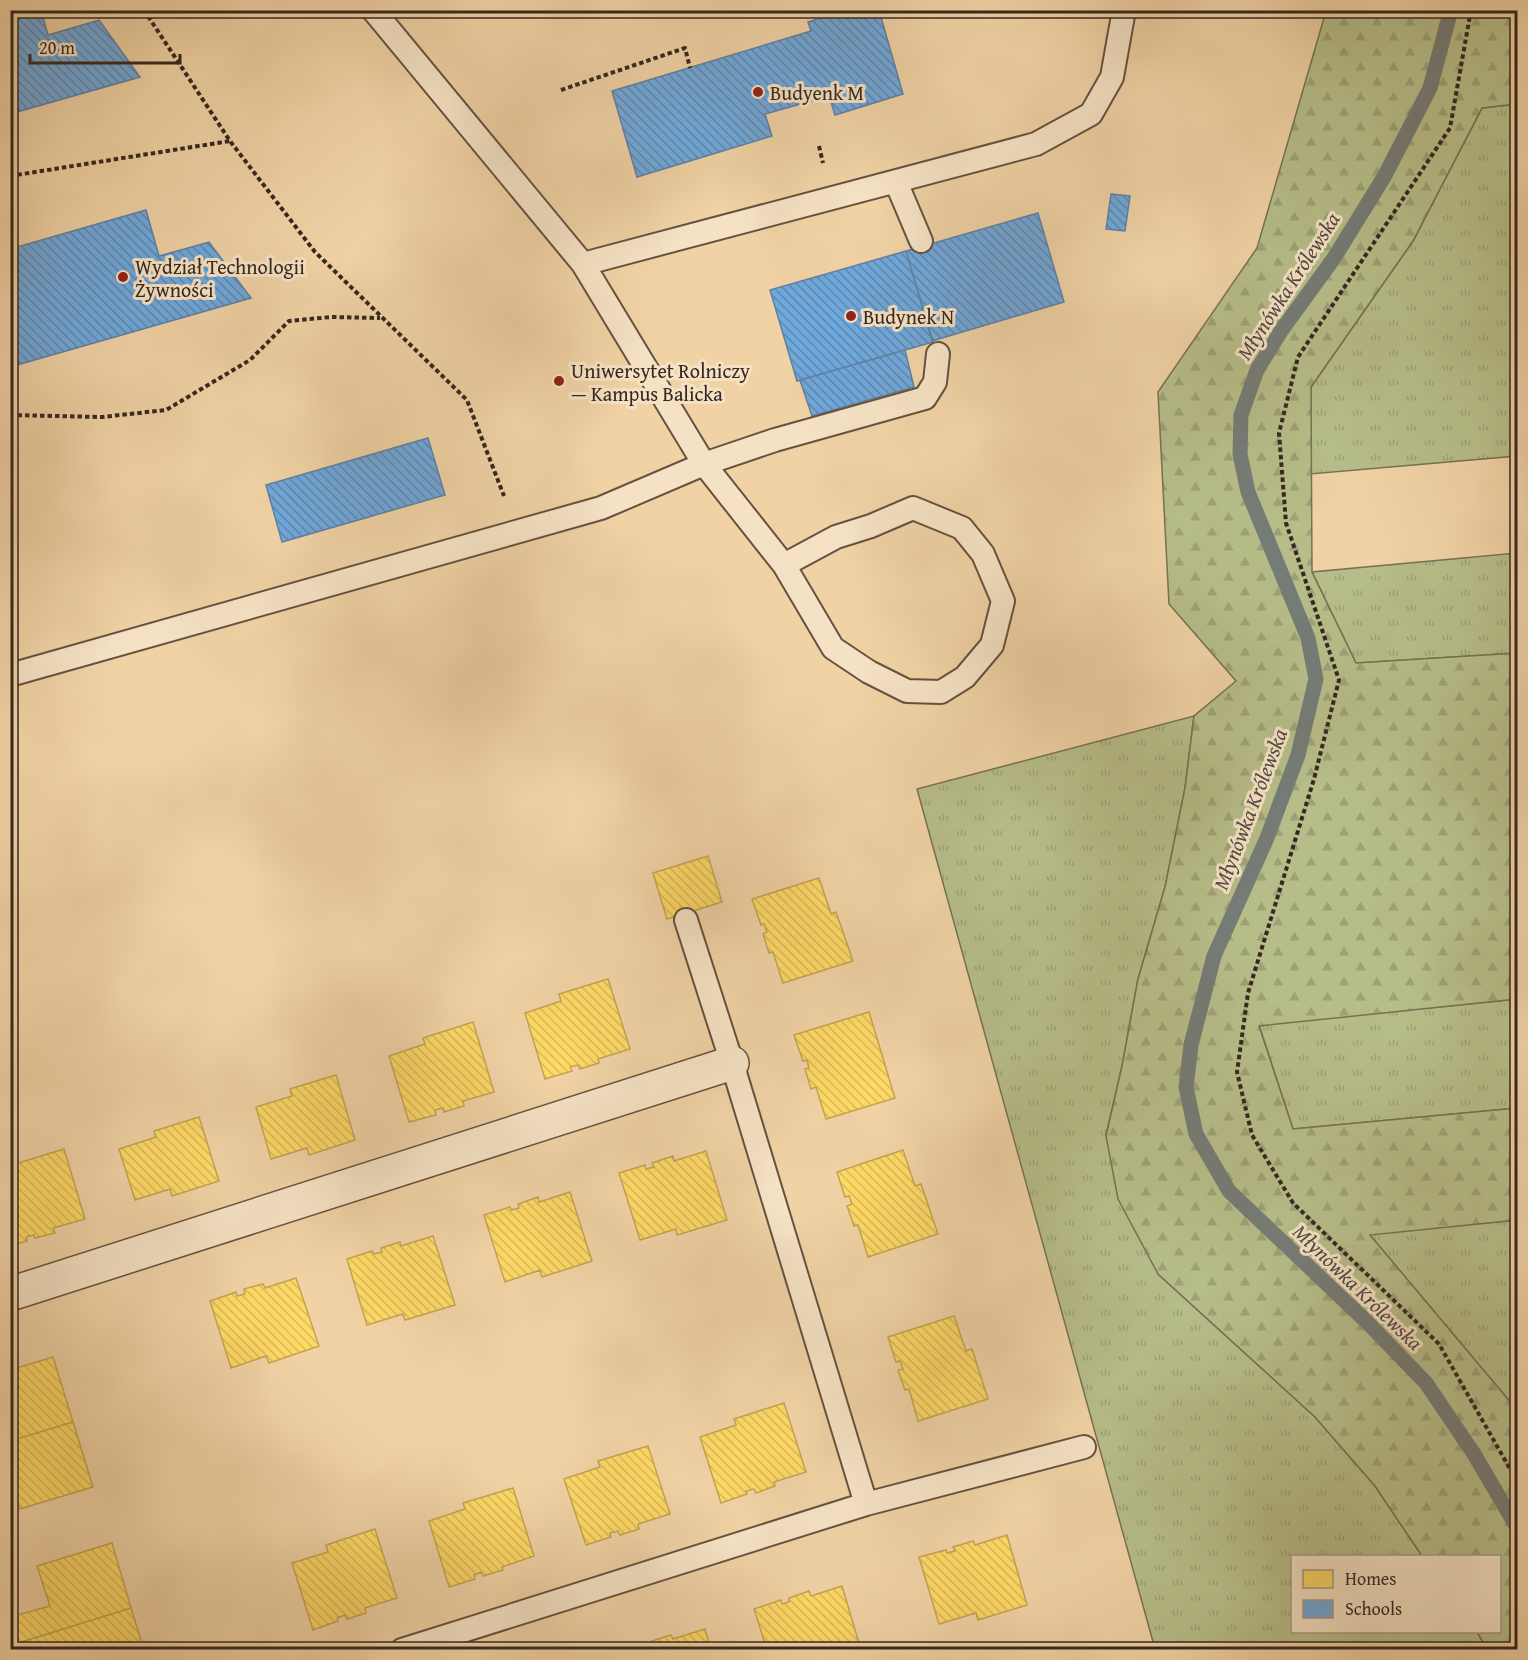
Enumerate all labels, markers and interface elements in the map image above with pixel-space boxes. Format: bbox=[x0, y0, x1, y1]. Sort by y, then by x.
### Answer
scale bar bbox=[30, 27, 180, 65]
text: 20 m bbox=[39, 34, 75, 61]
place label: Budyenk M bbox=[770, 78, 864, 107]
marker: Budyenk M bbox=[751, 85, 765, 99]
water label: Młynówka Królewska bbox=[1229, 206, 1348, 366]
place label: Wydział Technologii Żywności bbox=[135, 252, 305, 304]
marker: Wydział Technologii Żywności bbox=[116, 270, 130, 284]
place label: Budynek N bbox=[863, 302, 954, 331]
marker: Budynek N bbox=[844, 309, 858, 323]
place label: Uniwersytet Rolniczy — Kampus Balicka bbox=[571, 356, 750, 408]
marker: Uniwersytet Rolniczy — Kampus Balicka bbox=[552, 374, 566, 388]
water label: Młynówka Królewska bbox=[1205, 724, 1295, 894]
water label: Młynówka Królewska bbox=[1286, 1217, 1430, 1357]
legend bbox=[1291, 1555, 1501, 1633]
text: Homes bbox=[1345, 1565, 1396, 1592]
text: Schools bbox=[1345, 1595, 1402, 1622]

